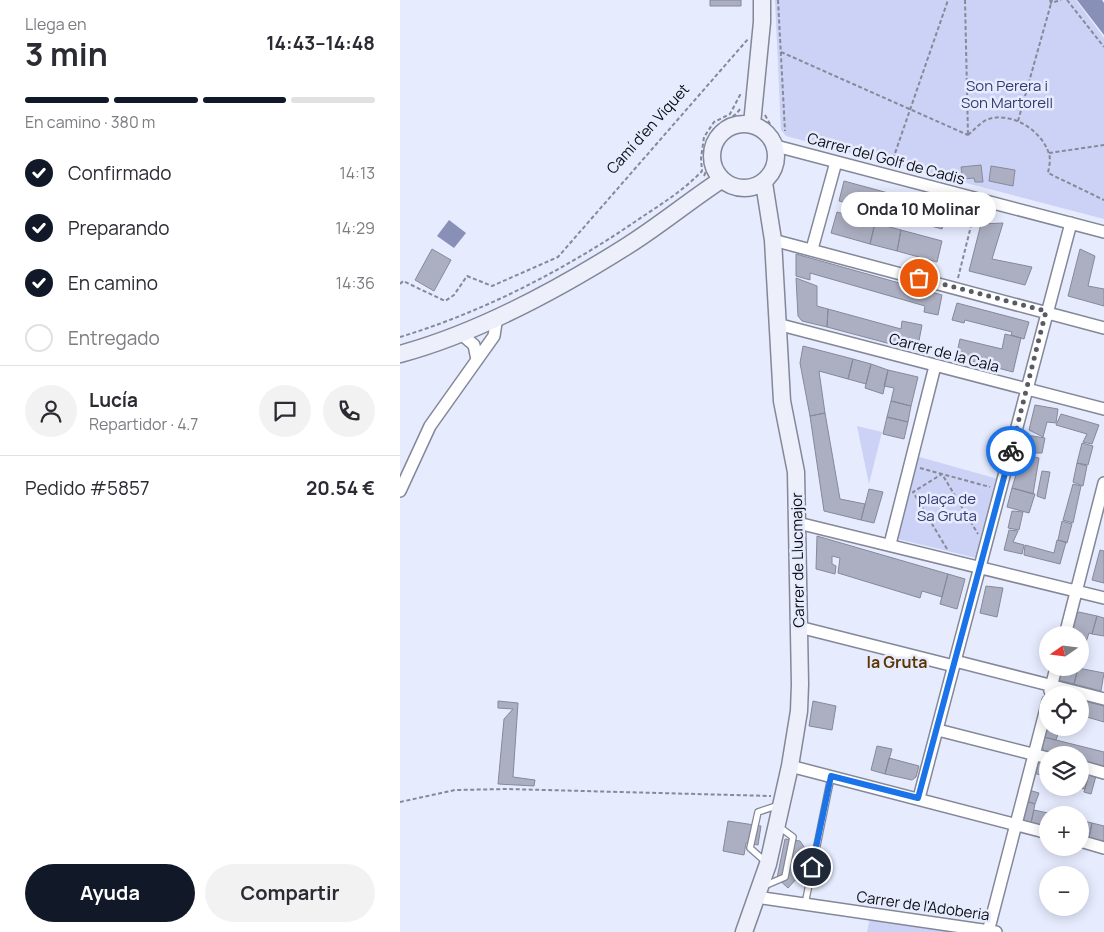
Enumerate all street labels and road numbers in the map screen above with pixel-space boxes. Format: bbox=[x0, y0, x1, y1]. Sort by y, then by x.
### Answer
street label: Camí d'en Viquet bbox=[601, 79, 694, 178]
street label: Carrer del Golf de Cadis bbox=[805, 127, 967, 190]
street label: Carrer de la Cala bbox=[887, 328, 1002, 377]
street label: Carrer de Llucmajor bbox=[786, 492, 809, 628]
street label: Carrer de l'Adoberia bbox=[855, 886, 991, 925]

